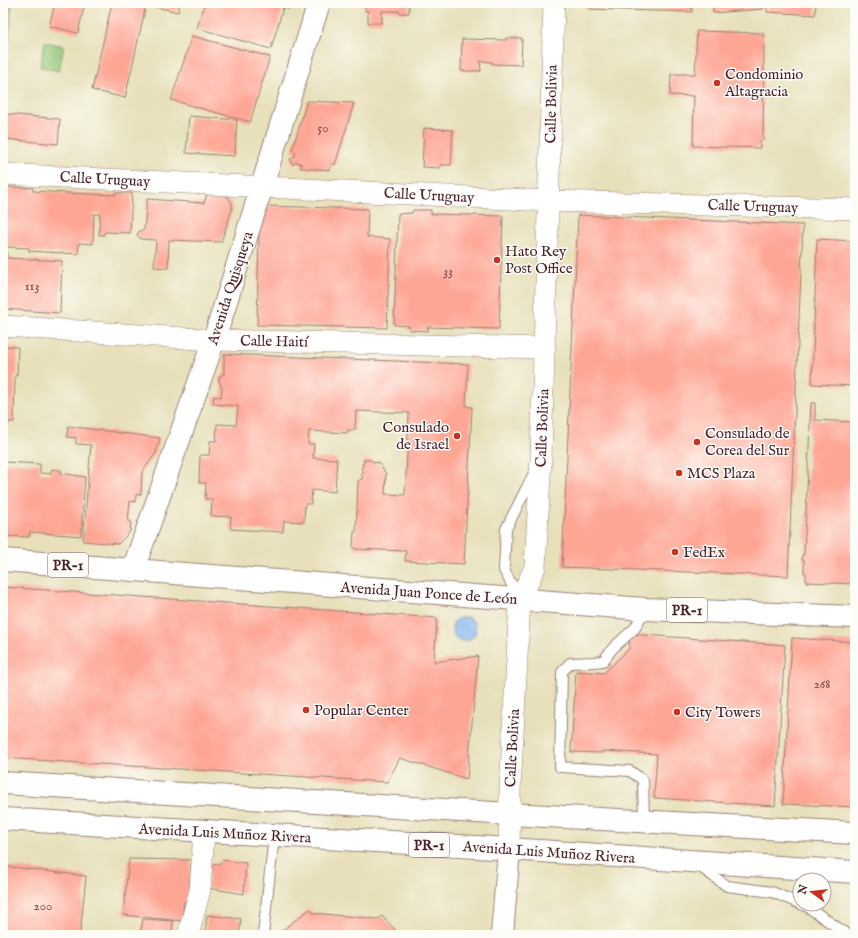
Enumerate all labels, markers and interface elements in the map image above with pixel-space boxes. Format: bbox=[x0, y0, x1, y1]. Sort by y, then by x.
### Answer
street label: Calle Bolivia bbox=[541, 64, 562, 143]
place label: Condominio Altagracia bbox=[724, 65, 803, 101]
marker: Condominio Altagracia bbox=[712, 78, 722, 88]
house number: 50 bbox=[317, 120, 329, 137]
street label: Calle Uruguay bbox=[59, 168, 151, 191]
street label: Calle Uruguay bbox=[383, 184, 475, 207]
street label: Calle Uruguay bbox=[707, 195, 799, 218]
street label: Avenida Quisqueya bbox=[203, 229, 258, 348]
place label: Hato Rey Post Office bbox=[505, 242, 573, 278]
marker: Hato Rey Post Office bbox=[492, 255, 502, 265]
house number: 33 bbox=[443, 263, 453, 280]
house number: 113 bbox=[25, 278, 39, 295]
street label: Calle Haití bbox=[240, 331, 309, 352]
street label: Calle Bolivia bbox=[532, 388, 553, 468]
place label: Consulado de Israel bbox=[383, 418, 450, 454]
place label: Consulado de Corea del Sur bbox=[705, 424, 790, 460]
marker: Consulado de Israel bbox=[452, 431, 462, 441]
marker: Consulado de Corea del Sur bbox=[692, 437, 702, 447]
place label: MCS Plaza bbox=[687, 464, 756, 483]
marker: MCS Plaza bbox=[674, 468, 684, 478]
place label: FedEx bbox=[683, 543, 726, 562]
marker: FedEx bbox=[670, 547, 680, 557]
road number: PR-1 bbox=[48, 553, 88, 577]
street label: Avenida Juan Ponce de León bbox=[339, 578, 518, 609]
road number: PR-1 bbox=[667, 598, 707, 622]
house number: 268 bbox=[814, 676, 830, 693]
place label: Popular Center bbox=[314, 701, 409, 720]
place label: City Towers bbox=[685, 703, 760, 722]
marker: Popular Center bbox=[301, 705, 311, 715]
marker: City Towers bbox=[672, 707, 682, 717]
street label: Calle Bolivia bbox=[501, 708, 524, 788]
street label: Avenida Luis Muñoz Rivera bbox=[137, 819, 312, 848]
road number: PR-1 bbox=[409, 833, 449, 857]
street label: Avenida Luis Muñoz Rivera bbox=[461, 837, 636, 868]
north arrow bbox=[792, 872, 832, 912]
text: N bbox=[795, 883, 811, 897]
house number: 200 bbox=[34, 898, 52, 915]

